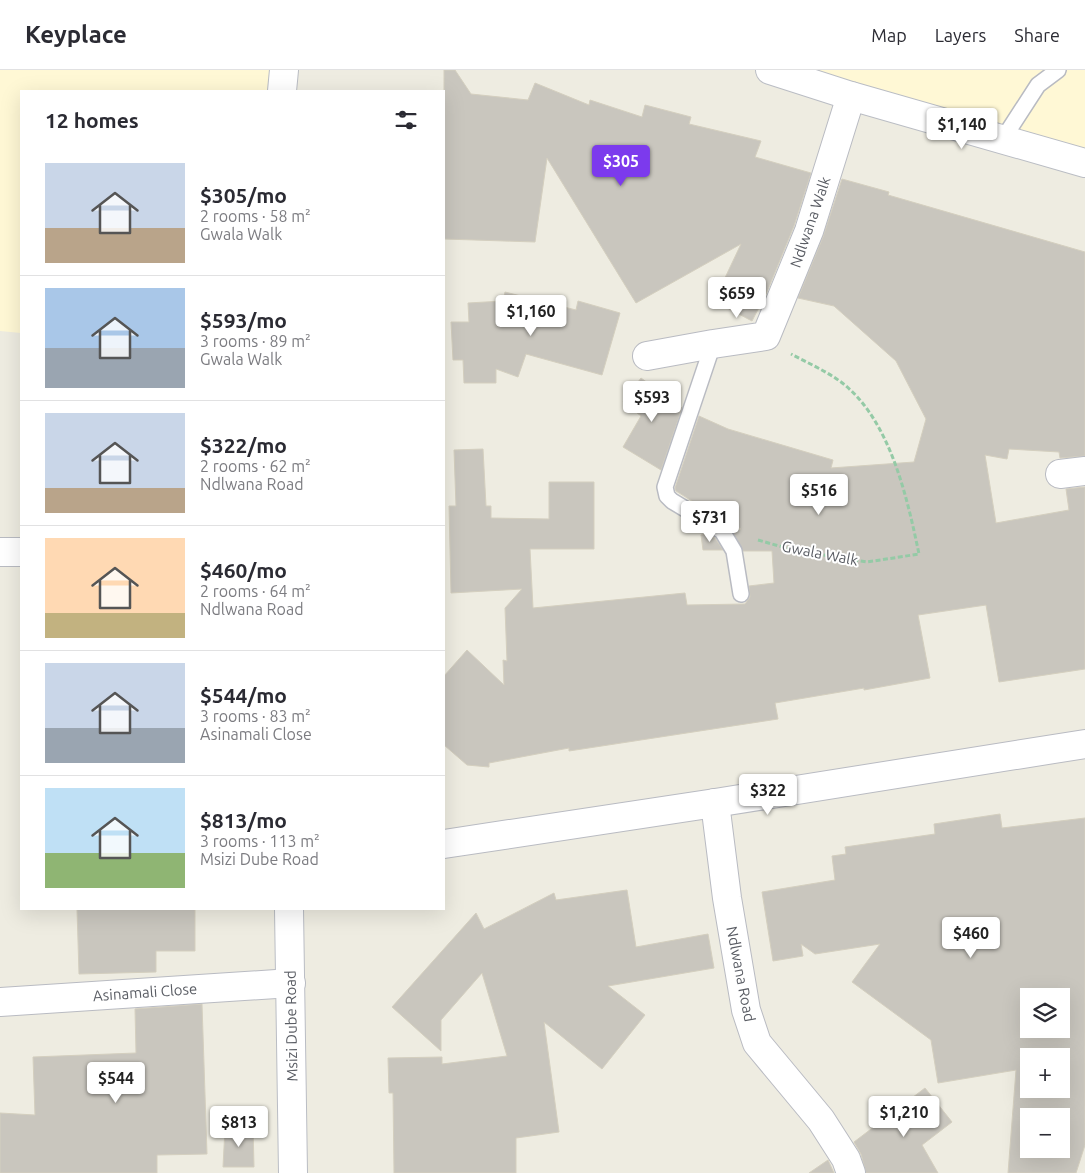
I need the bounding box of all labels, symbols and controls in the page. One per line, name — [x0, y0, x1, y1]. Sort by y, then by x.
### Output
text: Keyplace — [25, 21, 127, 48]
text: Map — [871, 25, 907, 45]
text: Layers — [935, 25, 986, 45]
text: Share — [1014, 25, 1060, 45]
icon: filters — [392, 106, 420, 134]
text: 12 homes — [45, 108, 139, 132]
pin: $1,140 — [921, 108, 1003, 150]
text: $1,140 — [937, 115, 987, 133]
pin: $305 — [591, 144, 651, 187]
text: $305 — [603, 152, 639, 170]
street label: Ndlwana Walk — [786, 174, 834, 270]
icon: home — [85, 183, 145, 243]
text: $305/mo — [200, 183, 287, 207]
text: 2 rooms · 58 m² — [200, 207, 311, 225]
text: Gwala Walk — [200, 225, 282, 243]
pin: $659 — [707, 276, 767, 319]
text: $659 — [719, 284, 755, 302]
pin: $1,160 — [490, 294, 572, 337]
text: $1,160 — [506, 302, 556, 320]
icon: home — [85, 308, 145, 368]
text: $593/mo — [200, 308, 287, 332]
text: 3 rooms · 89 m² — [200, 332, 311, 350]
text: Gwala Walk — [200, 350, 282, 368]
pin: $593 — [622, 380, 682, 423]
text: $593 — [634, 388, 670, 406]
icon: home — [85, 433, 145, 493]
text: $322/mo — [200, 433, 287, 457]
text: 2 rooms · 62 m² — [200, 457, 311, 475]
pin: $516 — [789, 474, 849, 516]
text: Ndlwana Road — [200, 475, 304, 493]
text: $516 — [801, 481, 837, 499]
pin: $731 — [680, 500, 740, 543]
text: $731 — [692, 508, 728, 526]
street label: Gwala Walk — [780, 537, 860, 569]
icon: home — [85, 558, 145, 618]
text: $460/mo — [200, 558, 287, 582]
text: 2 rooms · 64 m² — [200, 582, 311, 600]
text: Ndlwana Road — [200, 600, 304, 618]
icon: home — [85, 683, 145, 743]
text: $544/mo — [200, 683, 287, 707]
text: 3 rooms · 83 m² — [200, 707, 311, 725]
text: Asinamali Close — [200, 725, 312, 743]
pin: $322 — [738, 774, 798, 816]
text: $322 — [750, 781, 786, 799]
icon: home — [85, 808, 145, 868]
text: $813/mo — [200, 808, 287, 832]
text: 3 rooms · 113 m² — [200, 832, 320, 850]
text: Msizi Dube Road — [200, 850, 319, 868]
pin: $460 — [941, 916, 1001, 959]
text: $460 — [953, 924, 989, 942]
street label: Ndlwana Road — [723, 925, 759, 1023]
street label: Msizi Dube Road — [282, 970, 300, 1082]
street label: Asinamali Close — [92, 980, 198, 1004]
map controls — [1020, 988, 1070, 1158]
button: layers — [1020, 988, 1070, 1038]
button: + — [1020, 1048, 1070, 1098]
pin: $544 — [86, 1062, 146, 1104]
text: $544 — [98, 1069, 134, 1087]
pin: $1,210 — [863, 1096, 945, 1138]
text: $1,210 — [879, 1103, 929, 1121]
pin: $813 — [209, 1106, 269, 1148]
button: − — [1020, 1108, 1070, 1158]
text: $813 — [221, 1113, 257, 1131]

